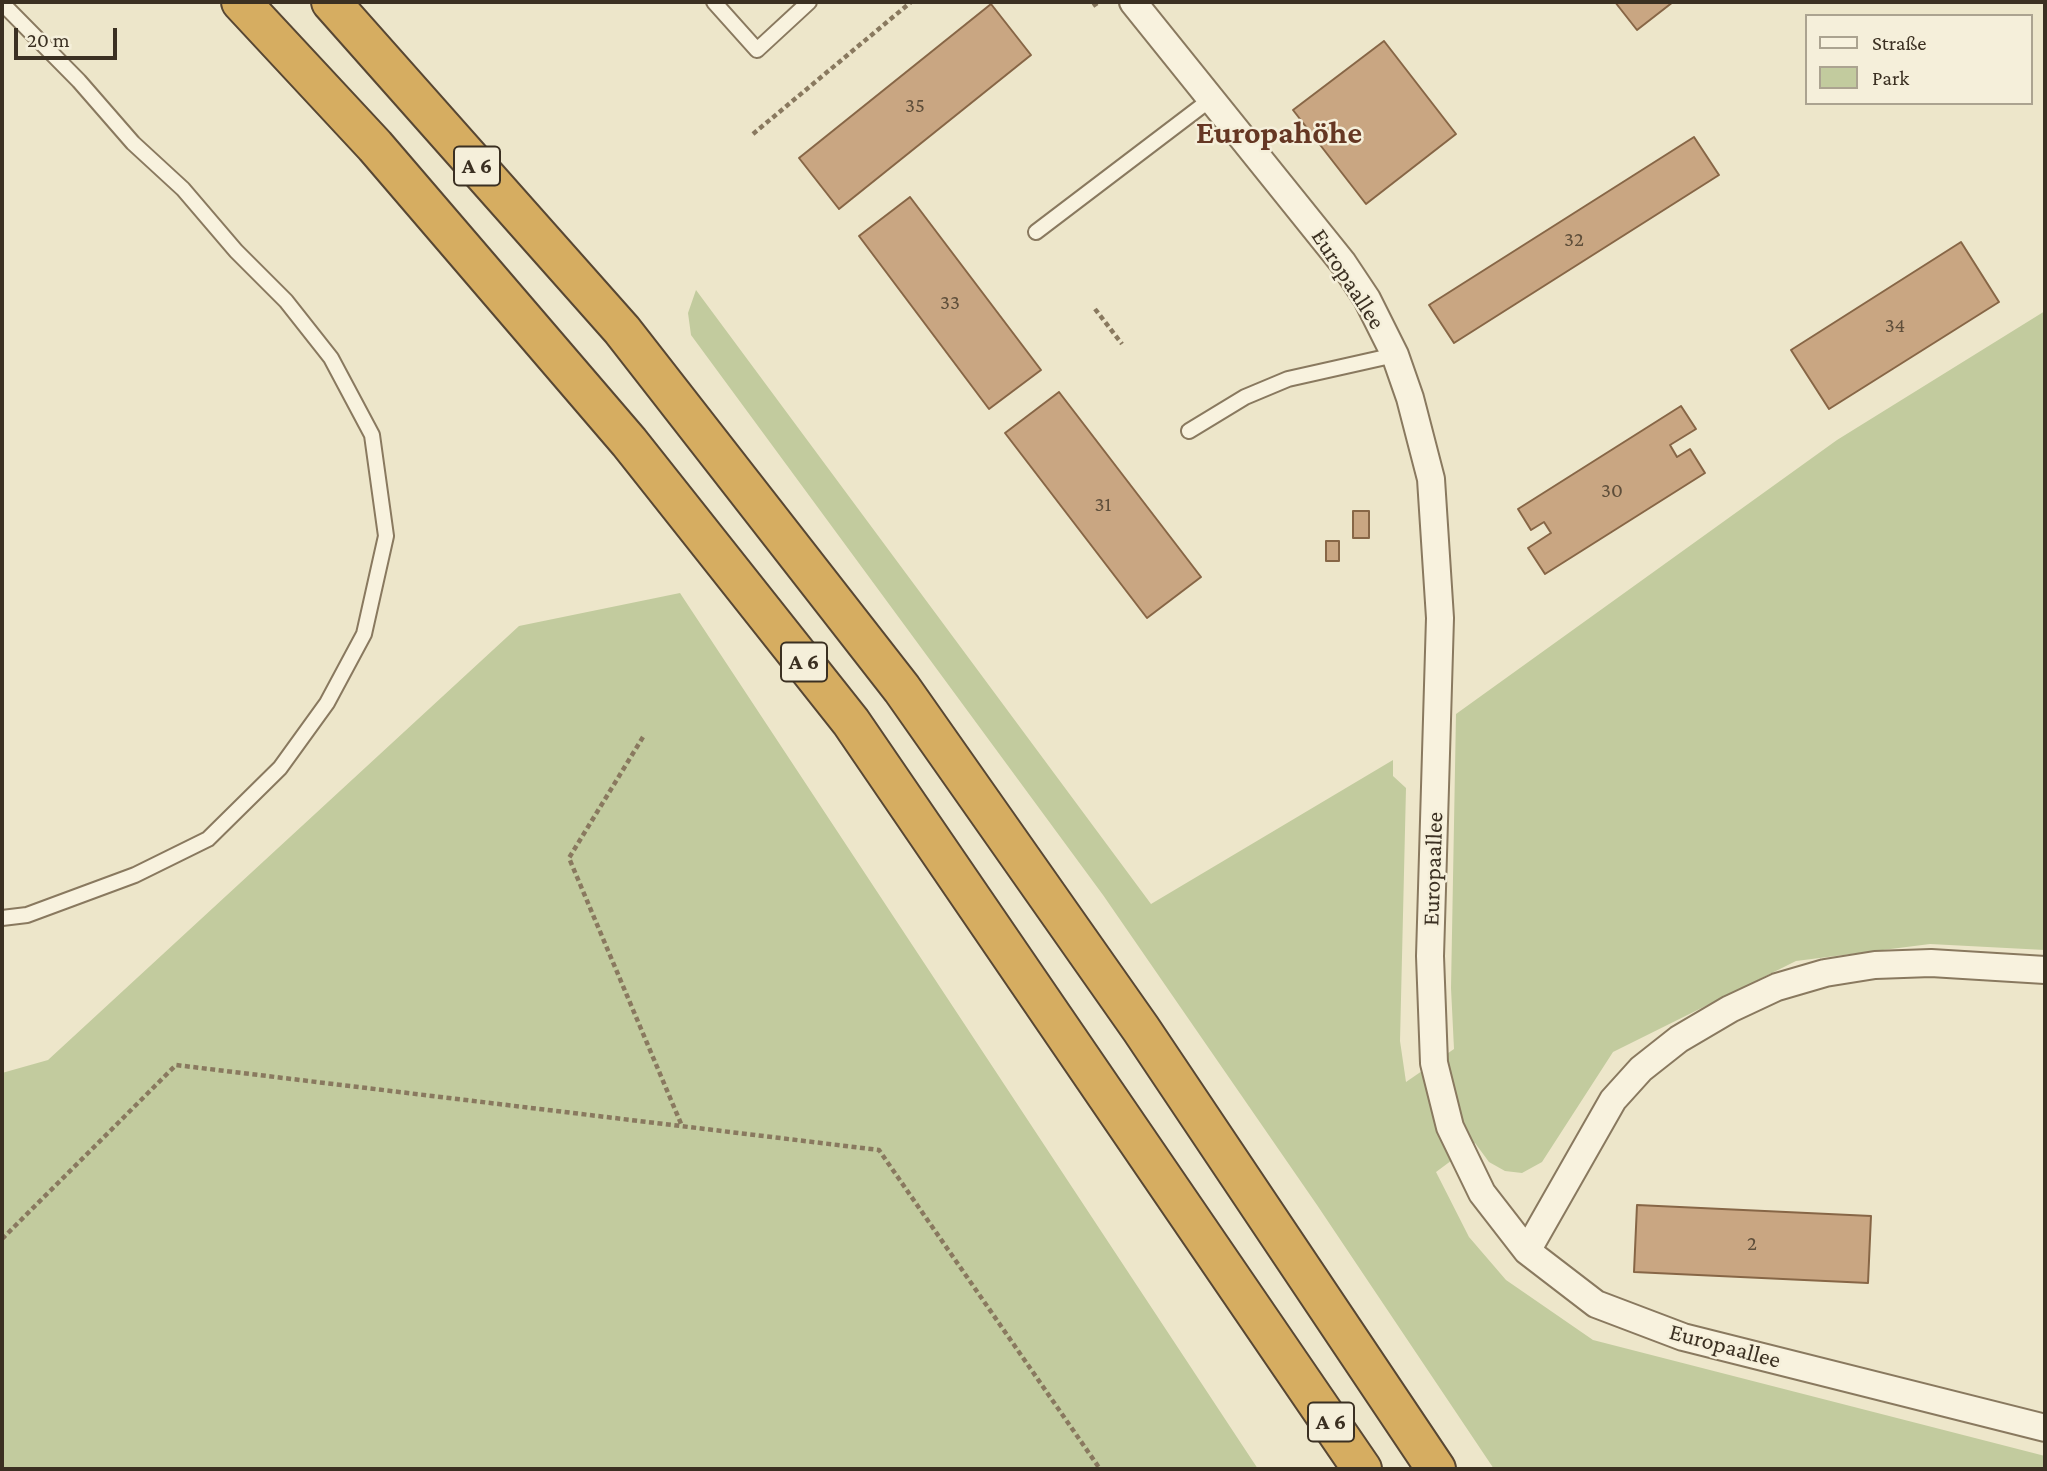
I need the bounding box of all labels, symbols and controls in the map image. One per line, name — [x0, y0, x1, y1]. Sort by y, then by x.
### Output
scale bar — [18, 14, 121, 58]
legend — [1806, 14, 2033, 105]
text: 20 m — [27, 28, 70, 52]
text: Straße — [1872, 31, 1926, 55]
text: Park — [1872, 66, 1909, 90]
house number: 35 — [905, 93, 925, 119]
district label: Europahöhe — [1196, 114, 1362, 152]
road number: A 6 — [454, 146, 500, 186]
street label: Europaallee — [1305, 223, 1391, 335]
house number: 32 — [1564, 227, 1584, 253]
house number: 33 — [940, 290, 960, 316]
house number: 34 — [1885, 313, 1905, 339]
house number: 30 — [1601, 478, 1623, 504]
house number: 31 — [1095, 492, 1111, 518]
road number: A 6 — [781, 642, 827, 682]
street label: Europaallee — [1417, 812, 1449, 926]
house number: 2 — [1747, 1231, 1757, 1257]
street label: Europaallee — [1666, 1317, 1784, 1375]
road number: A 6 — [1308, 1402, 1354, 1442]

